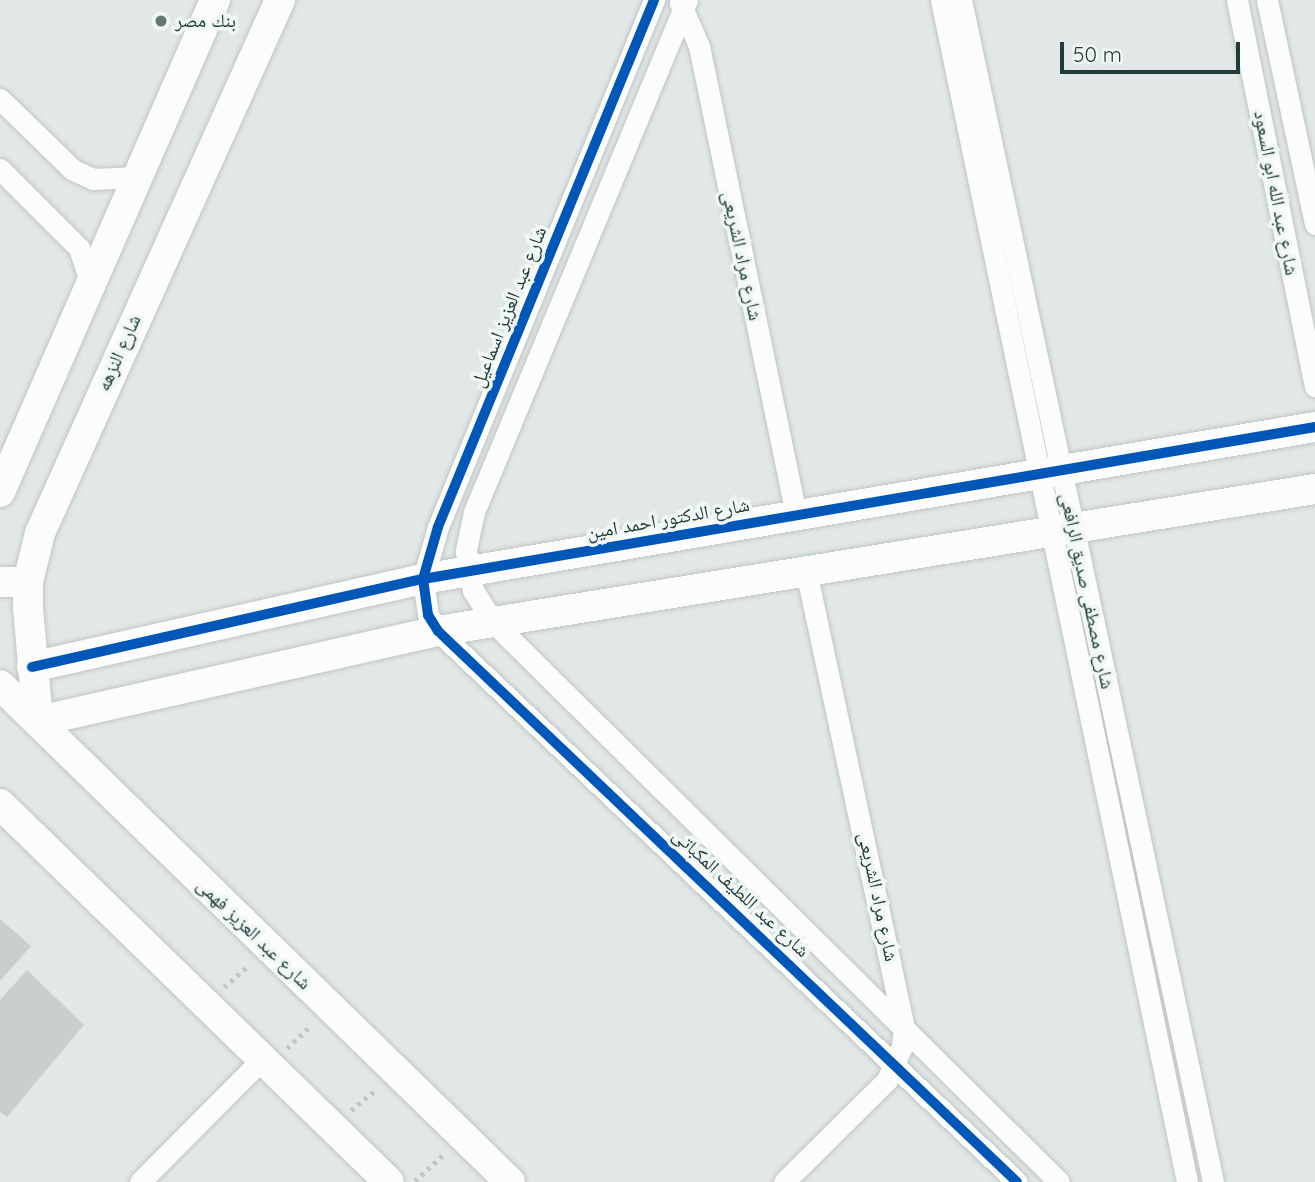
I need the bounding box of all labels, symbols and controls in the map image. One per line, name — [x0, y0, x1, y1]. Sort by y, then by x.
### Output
place label: بنك مصر — [175, 10, 236, 32]
marker: بنك مصر — [153, 13, 169, 29]
scale bar — [1063, 28, 1243, 72]
text: 50 m — [1073, 41, 1122, 67]
street label: شارع عبد الله ابو السعود — [1249, 109, 1303, 277]
street label: شارع مراد الشريعى — [717, 189, 767, 323]
street label: شارع عبد العزيز اسماعيل — [466, 223, 552, 391]
street label: شارع النزهه — [92, 311, 146, 395]
street label: شارع مصطفى صديق الرافعى — [1055, 491, 1119, 691]
street label: شارع الدكتور احمد امين — [585, 493, 751, 545]
street label: شارع عبد اللطيف المكباتى — [668, 824, 814, 962]
street label: شارع مراد الشريعى — [853, 830, 903, 964]
street label: شارع عبد العزيز فهمى — [192, 874, 316, 994]

